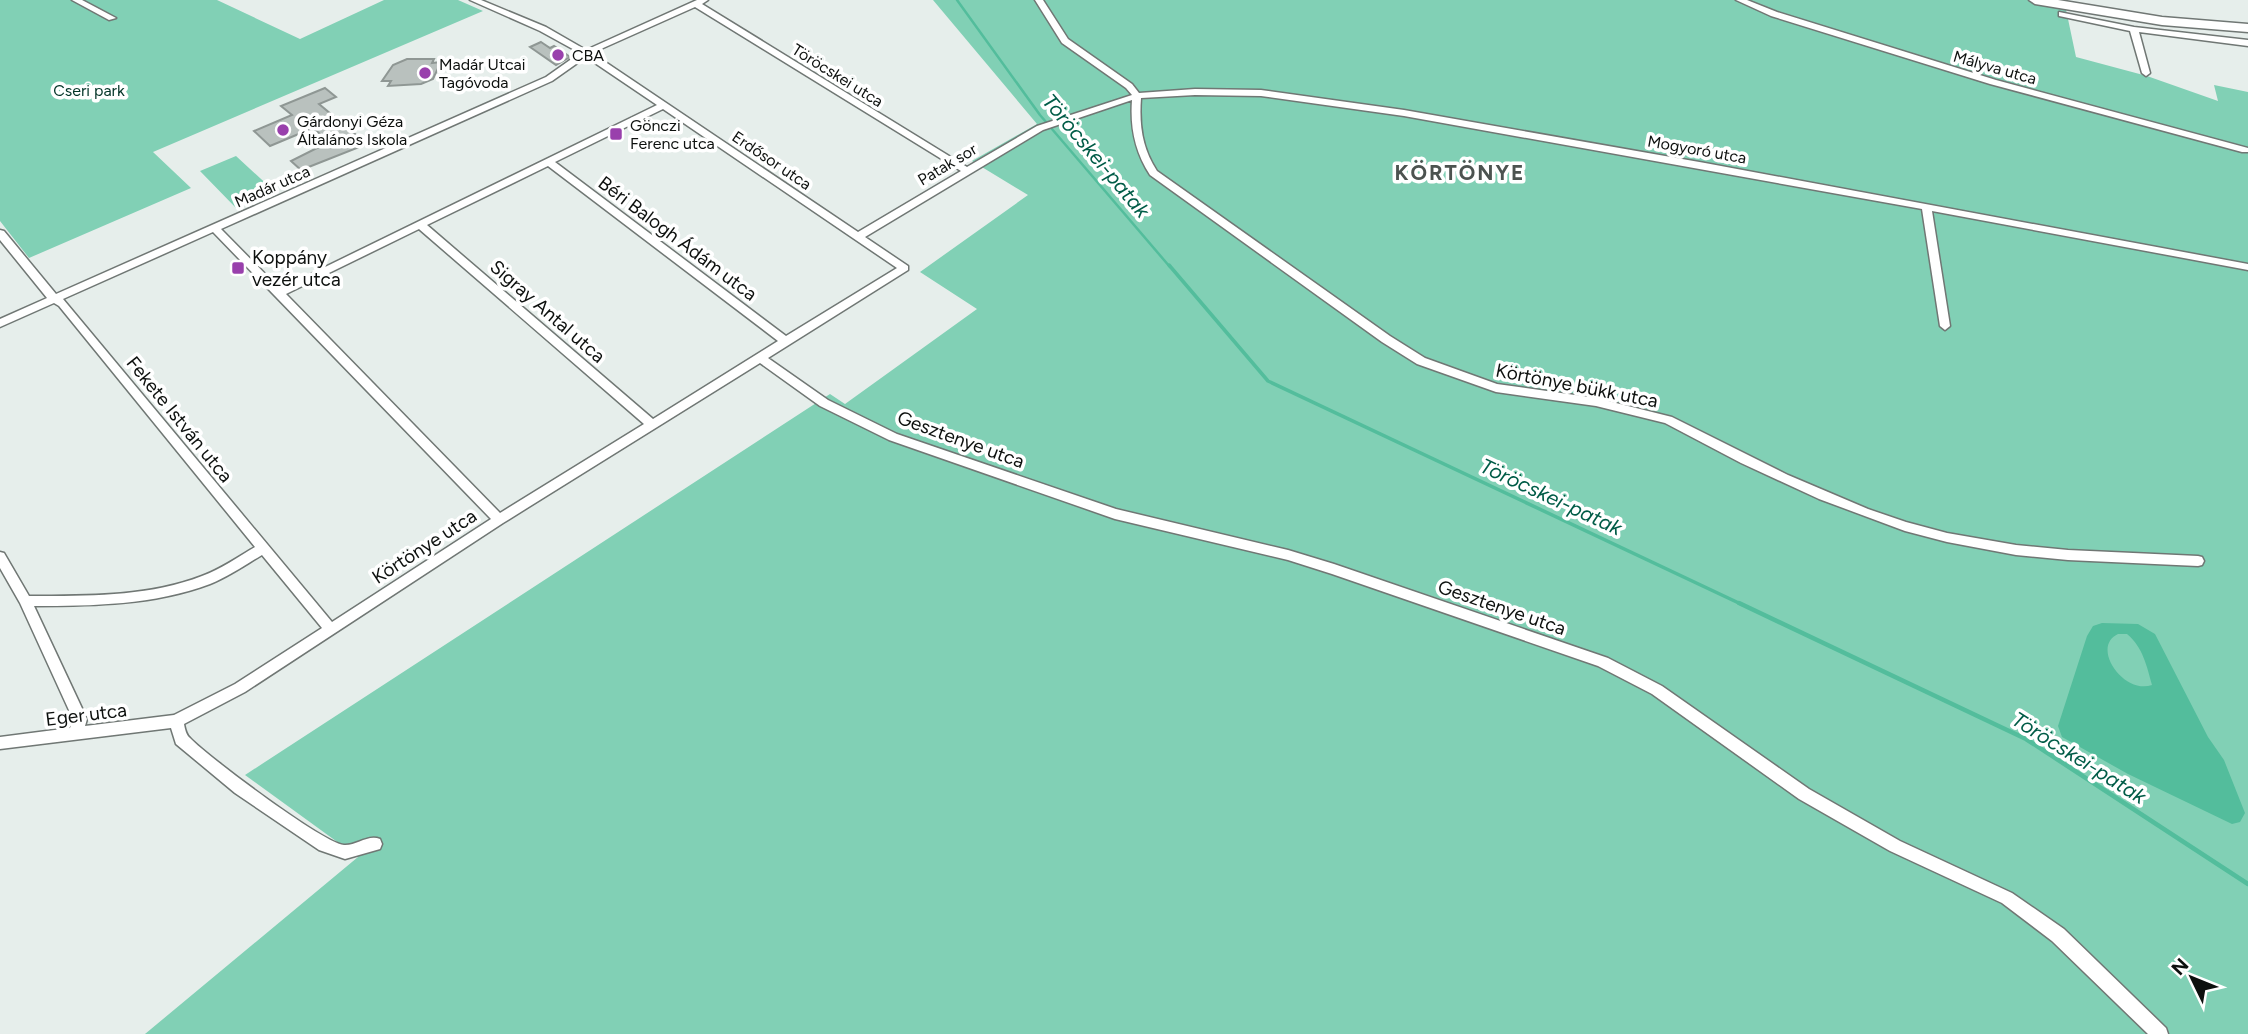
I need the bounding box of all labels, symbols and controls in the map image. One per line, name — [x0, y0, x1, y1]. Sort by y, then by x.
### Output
street label: Töröcskei utca — [789, 40, 887, 111]
place label: CBA — [572, 46, 604, 65]
marker: CBA — [550, 47, 566, 63]
street label: Mályva utca — [1951, 47, 2039, 88]
place label: Madár Utcai Tagóvoda — [439, 55, 525, 92]
marker: Madár Utcai Tagóvoda — [417, 65, 433, 81]
park label: Cseri park — [53, 81, 125, 100]
water label: Töröcskei-patak — [1037, 89, 1156, 223]
place label: Gárdonyi Géza Általános Iskola — [297, 112, 407, 149]
place label: Gönczi Ferenc utca — [630, 116, 715, 153]
marker: Gárdonyi Géza Általános Iskola — [275, 122, 291, 138]
marker: Gönczi Ferenc utca — [608, 126, 624, 142]
street label: Erdősor utca — [729, 127, 815, 194]
street label: Mogyoró utca — [1646, 131, 1748, 168]
street label: Patak sor — [914, 139, 981, 189]
district label: KÖRTÖNYE — [1395, 160, 1525, 185]
street label: Madár utca — [232, 161, 313, 211]
street label: Béri Balogh Ádám utca — [594, 171, 762, 306]
place label: Koppány vezér utca — [252, 246, 341, 291]
street label: Sigray Antal utca — [485, 255, 610, 368]
marker: Koppány vezér utca — [230, 260, 246, 276]
street label: Fekete István utca — [122, 352, 238, 487]
street label: Körtönye bükk utca — [1494, 358, 1660, 413]
street label: Gesztenye utca — [894, 406, 1027, 473]
water label: Töröcskei-patak — [1476, 453, 1627, 541]
street label: Körtönye utca — [368, 504, 481, 589]
street label: Gesztenye utca — [1435, 575, 1569, 640]
street label: Eger utca — [44, 698, 128, 731]
water label: Töröcskei-patak — [2008, 706, 2152, 809]
north arrow — [2157, 943, 2227, 1013]
text: N — [2167, 954, 2193, 980]

